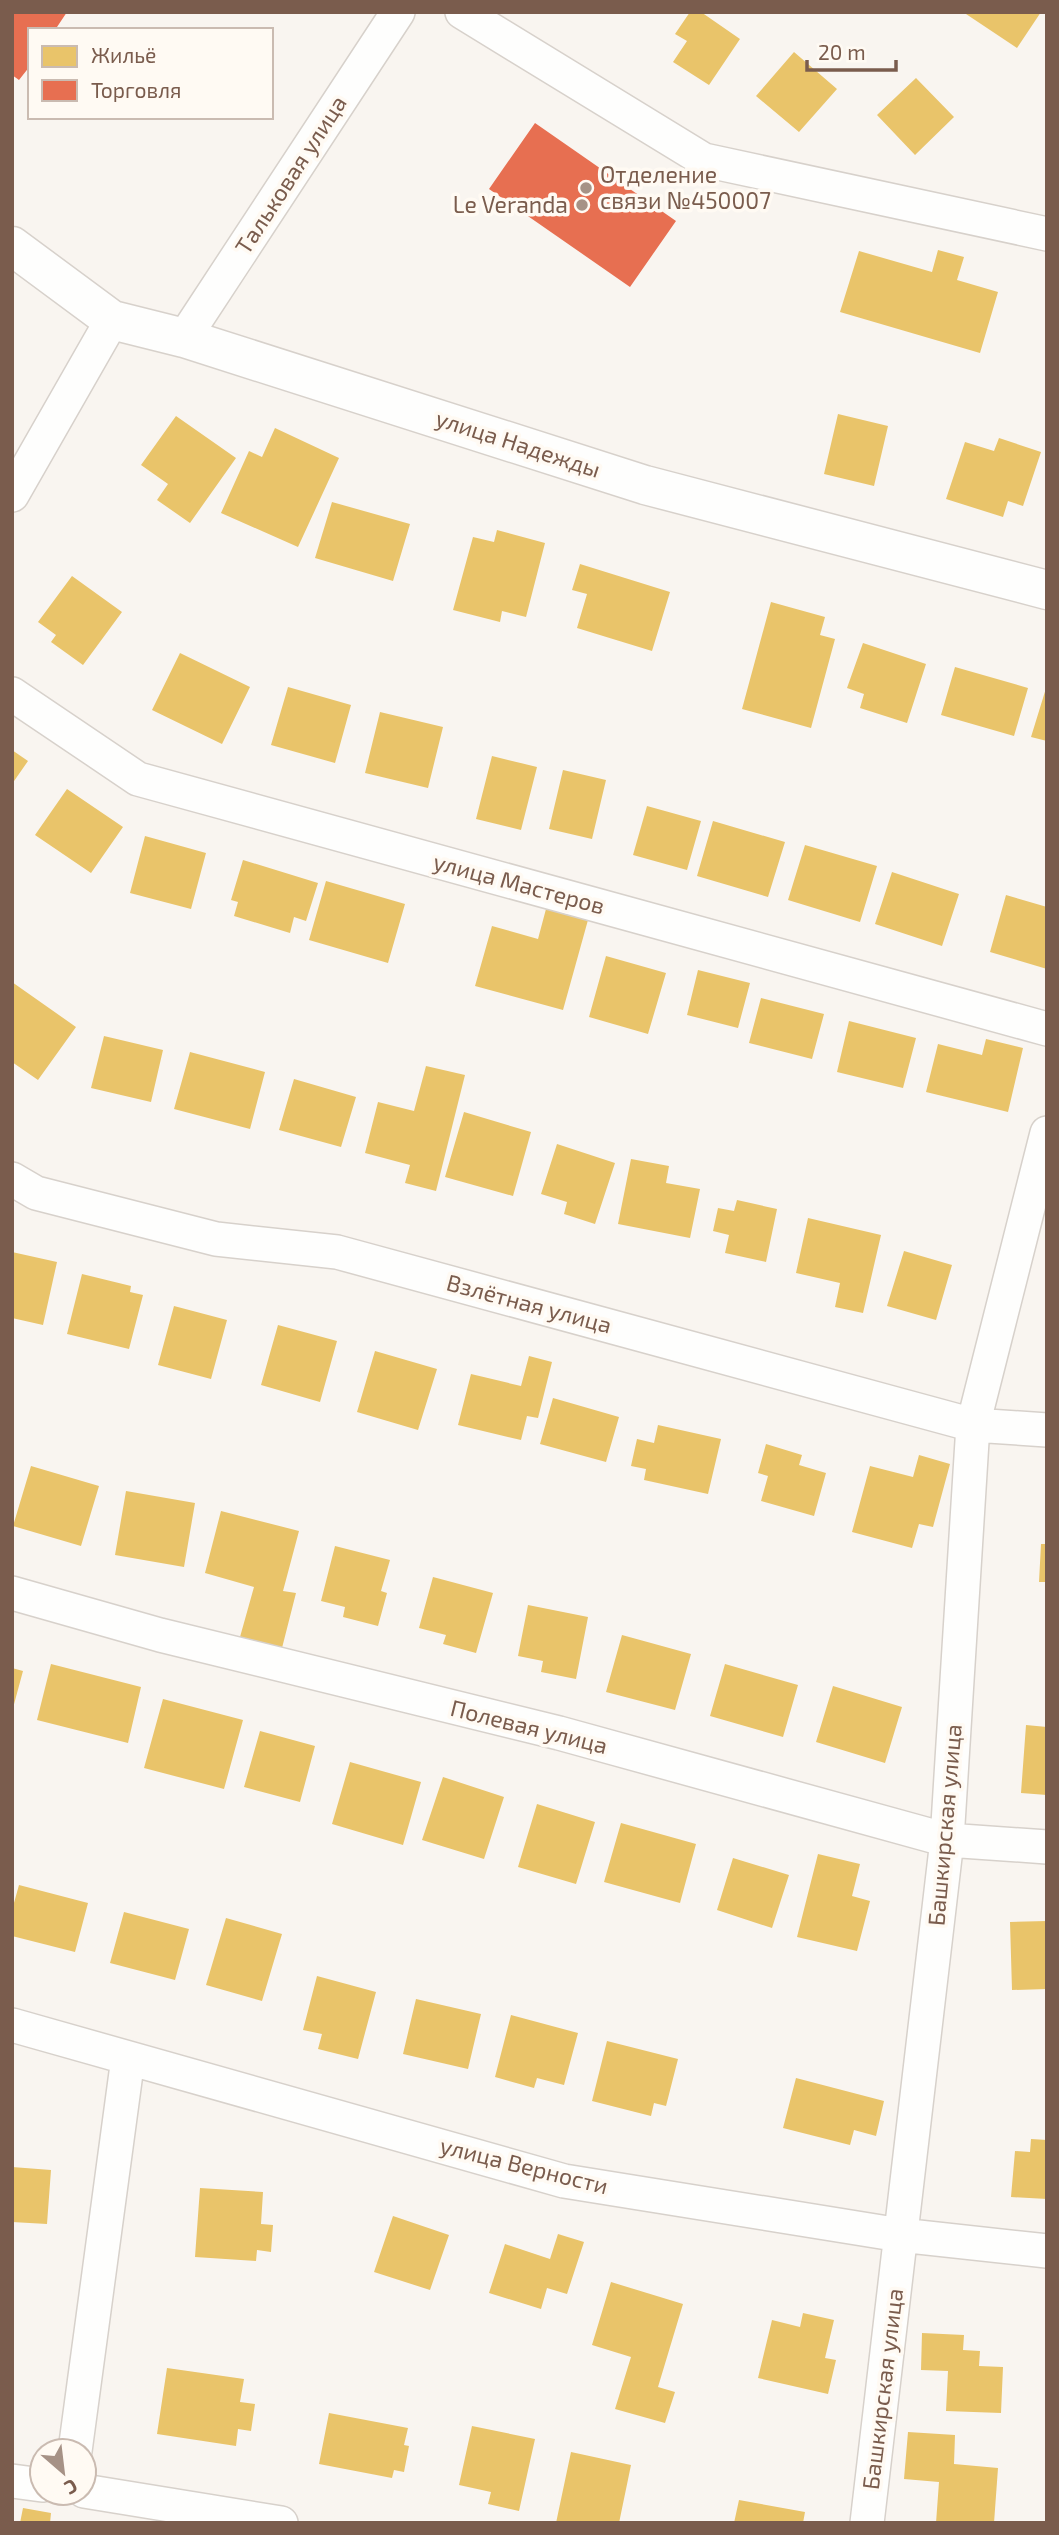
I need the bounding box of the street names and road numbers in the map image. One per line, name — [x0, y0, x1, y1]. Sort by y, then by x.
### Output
street label: Тальковая улица — [228, 90, 353, 260]
street label: улица Надежды — [432, 403, 604, 484]
street label: улица Мастеров — [430, 847, 608, 920]
street label: Взлётная улица — [443, 1268, 615, 1339]
street label: Полевая улица — [448, 1693, 611, 1760]
street label: Башкирская улица — [921, 1723, 968, 1927]
street label: улица Верности — [437, 2131, 611, 2200]
street label: Башкирская улица — [856, 2287, 909, 2491]

